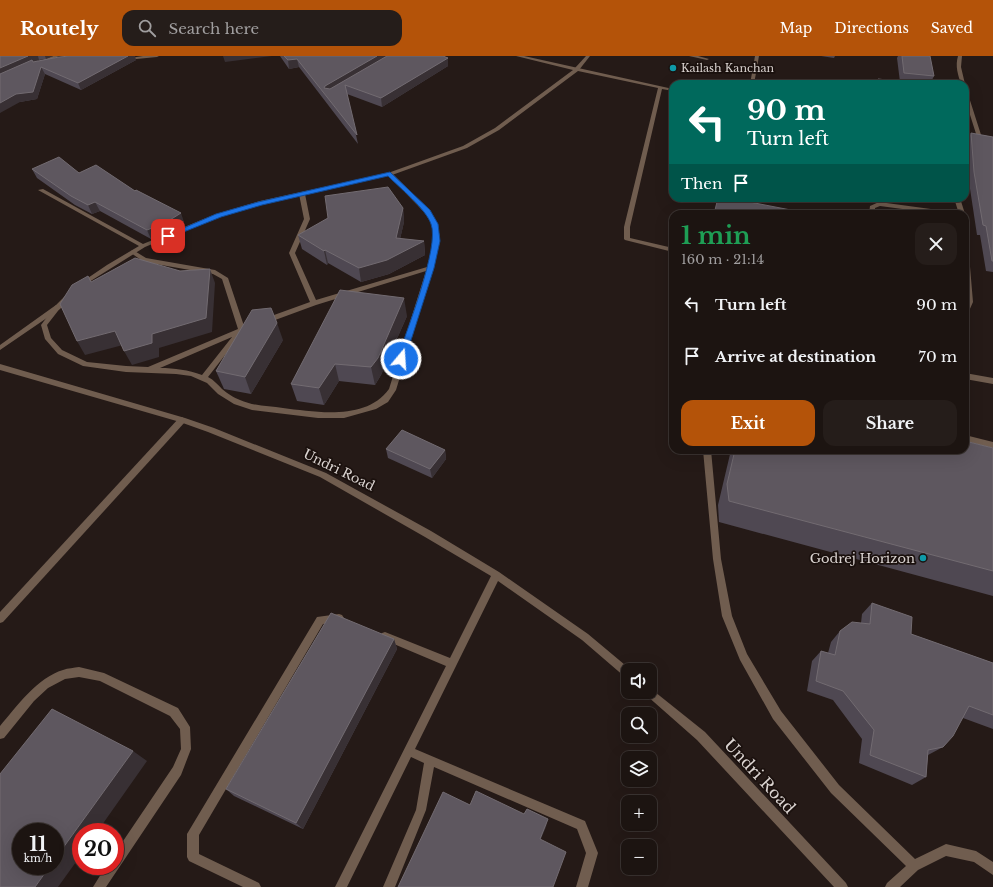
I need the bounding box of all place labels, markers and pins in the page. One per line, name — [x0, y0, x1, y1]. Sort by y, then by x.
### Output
place label: Kailash Kanchan — [681, 61, 775, 75]
marker: Kailash Kanchan — [668, 63, 678, 73]
pin — [151, 219, 185, 253]
place label: Godrej Horizon — [810, 550, 915, 567]
marker: Godrej Horizon — [918, 553, 928, 563]

